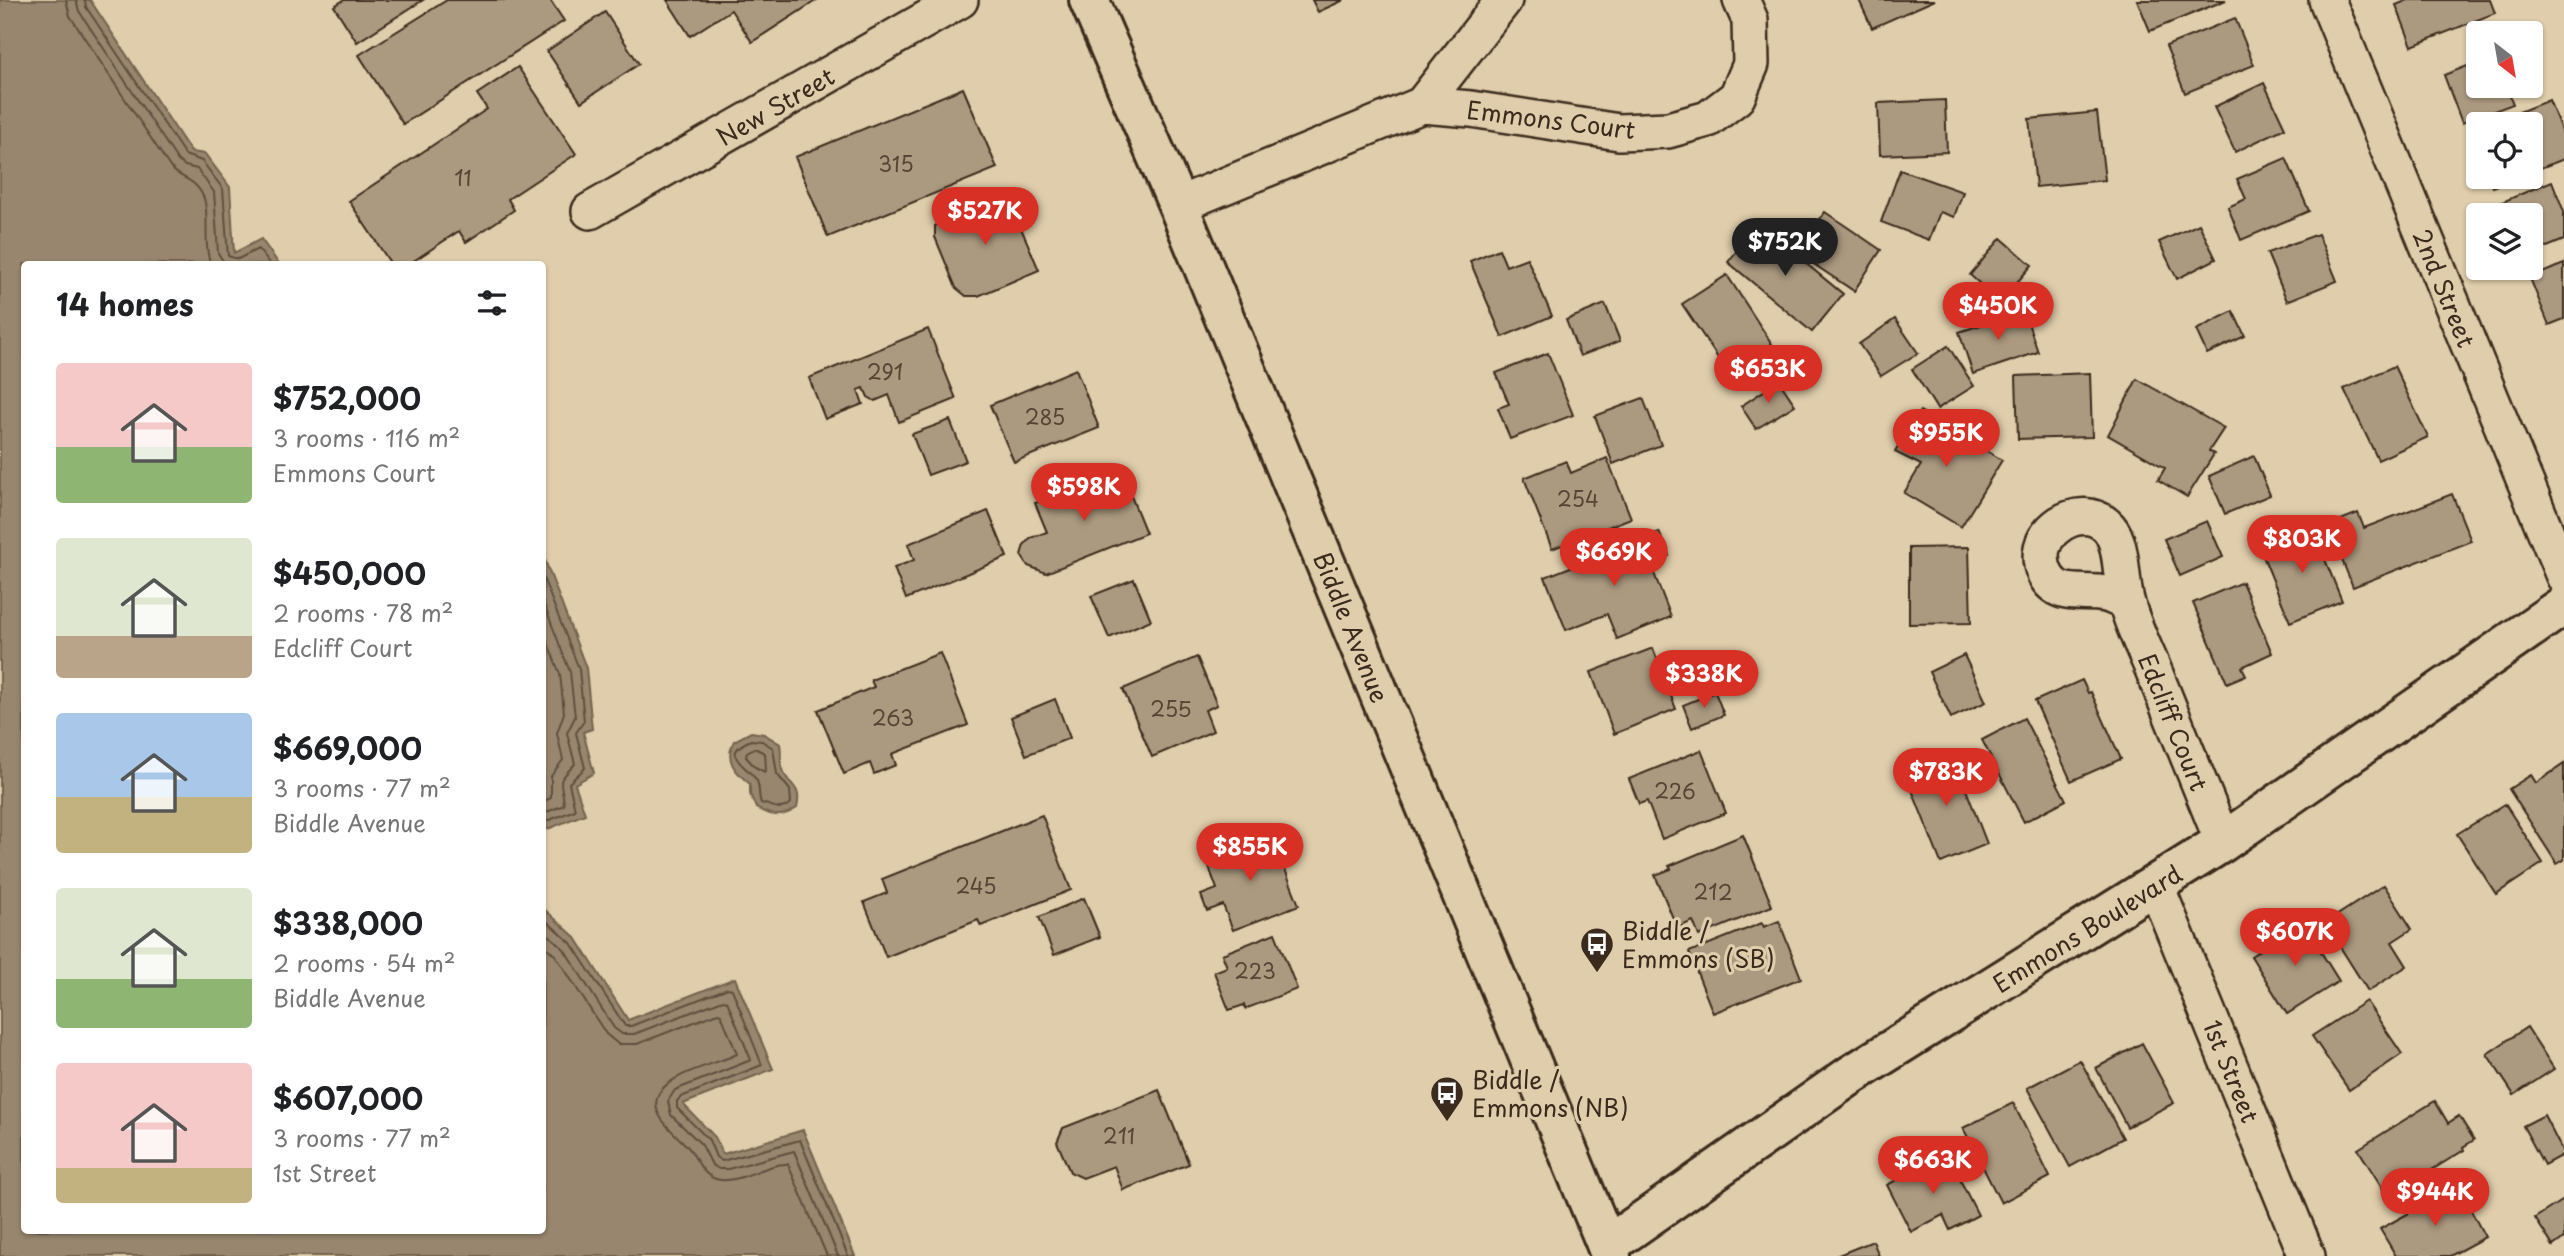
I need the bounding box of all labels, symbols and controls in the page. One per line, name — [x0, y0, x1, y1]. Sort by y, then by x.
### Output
north arrow — [2466, 21, 2543, 98]
map controls — [2466, 21, 2543, 280]
street label: New Street — [709, 58, 841, 154]
street label: Emmons Court — [1465, 91, 1638, 147]
button: locate — [2466, 112, 2543, 189]
house number: 315 — [878, 147, 914, 179]
house number: 11 — [454, 161, 472, 193]
pin: $527K — [936, 188, 1034, 247]
text: $527K — [948, 192, 1022, 227]
button: layers — [2466, 203, 2543, 280]
pin: $752K — [1736, 218, 1834, 278]
text: $752K — [1748, 223, 1822, 258]
street label: 2nd Street — [2405, 223, 2485, 353]
text: 14 homes — [56, 281, 194, 326]
pin: $450K — [1949, 282, 2047, 342]
icon: filters — [473, 284, 511, 322]
text: $450K — [1959, 287, 2037, 322]
pin: $653K — [1719, 346, 1817, 405]
text: $653K — [1730, 350, 1806, 385]
house number: 291 — [867, 355, 903, 387]
text: $752,000 — [273, 375, 421, 420]
icon: home — [112, 391, 196, 475]
house number: 285 — [1025, 400, 1065, 432]
pin: $955K — [1897, 410, 1995, 469]
text: $955K — [1909, 414, 1983, 449]
text: 3 rooms · 116 m² — [273, 420, 460, 455]
text: Emmons Court — [273, 455, 435, 490]
pin: $598K — [1035, 463, 1133, 523]
text: $598K — [1047, 468, 1121, 503]
house number: 254 — [1557, 482, 1599, 514]
pin: $803K — [2253, 516, 2351, 575]
text: $803K — [2263, 520, 2341, 555]
pin: $669K — [1565, 528, 1663, 588]
text: $669K — [1576, 533, 1652, 568]
street label: Biddle Avenue — [1305, 546, 1399, 708]
text: $450,000 — [273, 550, 426, 595]
icon: home — [112, 566, 196, 650]
text: 2 rooms · 78 m² — [273, 595, 453, 630]
text: Edcliff Court — [273, 630, 412, 665]
street label: Edcliff Court — [2130, 648, 2218, 796]
pin: $338K — [1655, 650, 1753, 710]
text: $338K — [1665, 655, 1743, 690]
house number: 255 — [1150, 692, 1192, 724]
house number: 263 — [872, 701, 914, 733]
text: $669,000 — [273, 725, 422, 770]
icon: home — [112, 741, 196, 825]
pin: $783K — [1897, 748, 1995, 808]
text: $783K — [1909, 753, 1983, 788]
text: 3 rooms · 77 m² — [273, 770, 451, 805]
house number: 226 — [1654, 774, 1696, 806]
text: Biddle Avenue — [273, 805, 426, 840]
pin: $855K — [1201, 824, 1299, 883]
text: $855K — [1212, 828, 1288, 863]
street label: Emmons Boulevard — [1985, 855, 2189, 1001]
house number: 245 — [955, 869, 997, 901]
house number: 212 — [1693, 875, 1733, 907]
text: $338,000 — [273, 900, 423, 945]
pin: $607K — [2246, 908, 2344, 968]
place label: Biddle / Emmons (SB) — [1622, 912, 1775, 976]
text: $607K — [2256, 913, 2334, 948]
icon: home — [112, 916, 196, 1000]
bus stop icon: Biddle / Emmons (SB) — [1578, 925, 1616, 974]
text: 2 rooms · 54 m² — [273, 945, 456, 980]
house number: 223 — [1234, 954, 1276, 986]
text: Biddle Avenue — [273, 980, 426, 1015]
street label: 1st Street — [2195, 1014, 2269, 1128]
place label: Biddle / Emmons (NB) — [1472, 1061, 1629, 1125]
bus stop icon: Biddle / Emmons (NB) — [1428, 1074, 1466, 1123]
text: $607,000 — [273, 1075, 423, 1120]
icon: home — [112, 1091, 196, 1175]
house number: 211 — [1103, 1119, 1135, 1151]
text: 3 rooms · 77 m² — [273, 1120, 451, 1155]
pin: $663K — [1884, 1136, 1982, 1196]
text: $663K — [1894, 1141, 1972, 1176]
text: 1st Street — [273, 1155, 376, 1190]
pin: $944K — [2386, 1168, 2484, 1228]
text: $944K — [2396, 1173, 2474, 1208]

